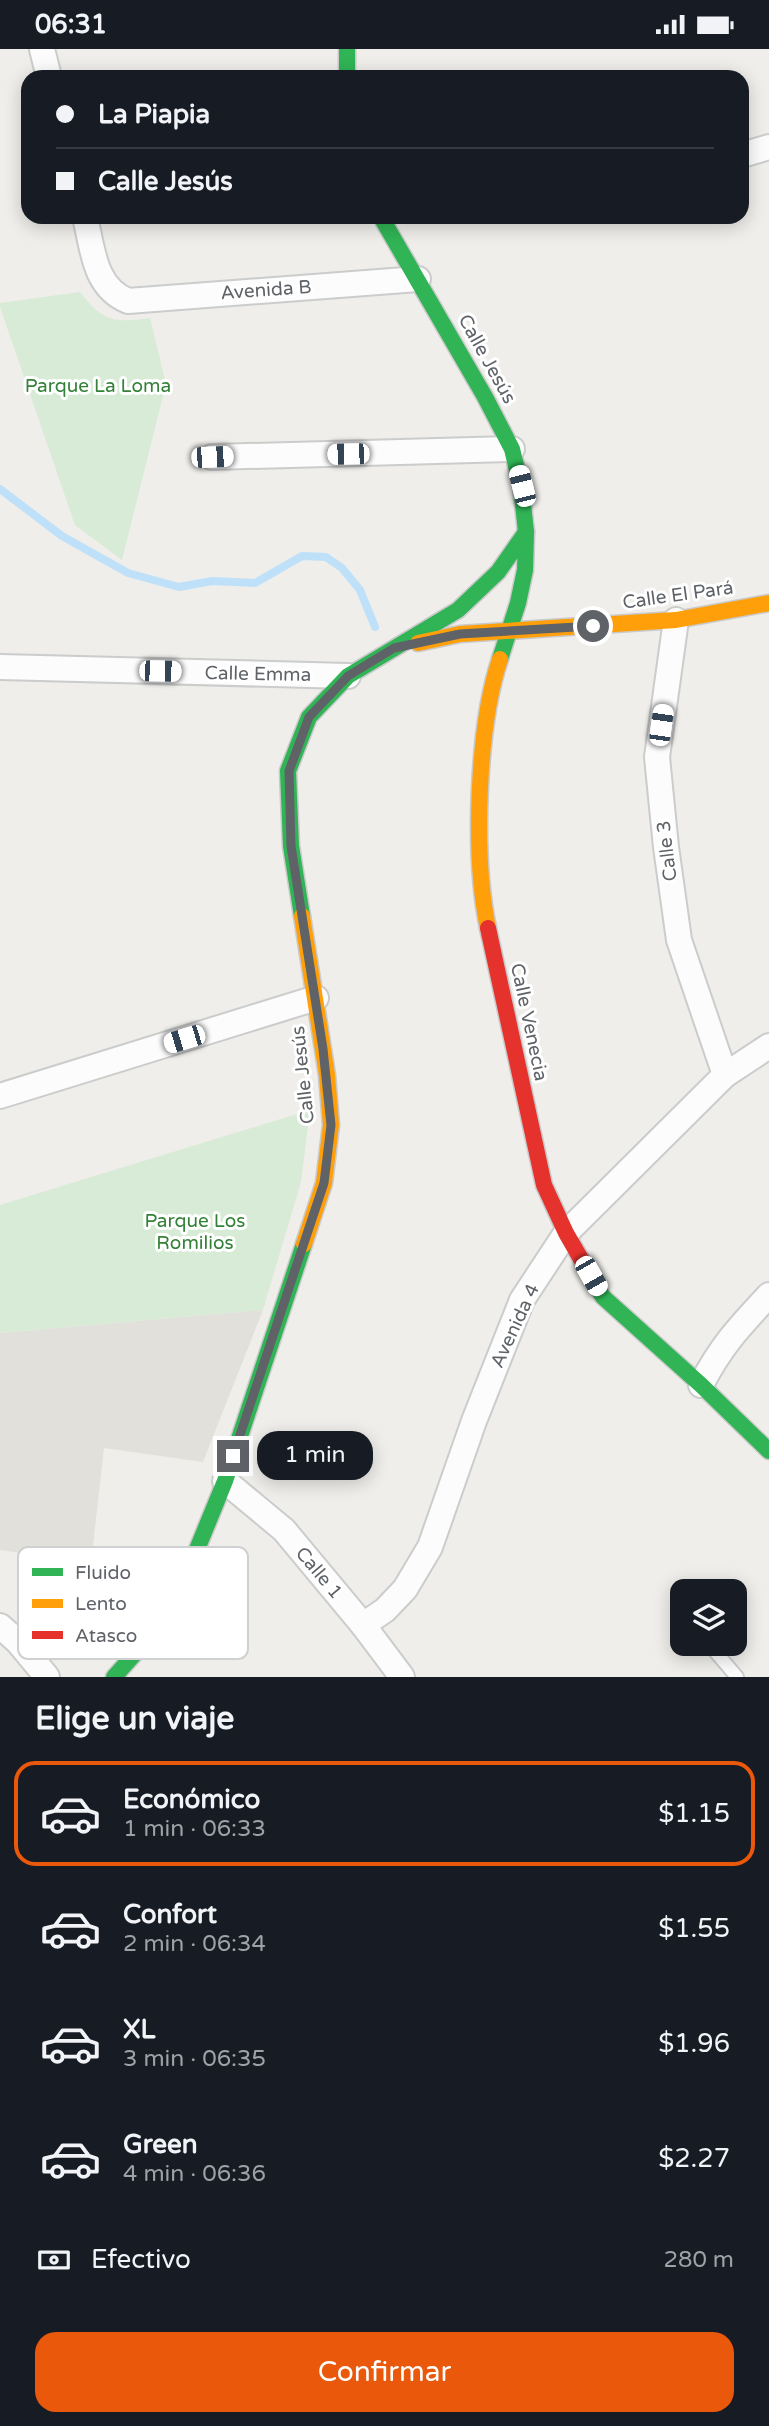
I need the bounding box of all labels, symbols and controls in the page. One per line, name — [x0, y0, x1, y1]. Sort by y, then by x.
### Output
text: 06:31 — [35, 9, 107, 40]
text: La Piapia — [98, 99, 210, 130]
text: Calle Jesús — [98, 166, 233, 197]
street label: Avenida B — [220, 276, 312, 304]
street label: Calle Jesús — [454, 311, 520, 407]
park label: Parque La Loma — [25, 375, 171, 397]
car — [327, 443, 370, 465]
car — [191, 446, 234, 468]
car — [507, 463, 538, 509]
street label: Calle El Pará — [621, 576, 735, 614]
route start — [577, 610, 609, 642]
car — [139, 660, 182, 682]
street label: Calle Emma — [205, 662, 311, 686]
car — [648, 703, 675, 747]
street label: Calle 3 — [652, 819, 682, 883]
street label: Calle Venecia — [506, 961, 552, 1083]
car — [161, 1023, 208, 1055]
street label: Calle Jesús — [287, 1025, 319, 1125]
park label: Parque Los Romilios — [145, 1210, 245, 1254]
car — [572, 1253, 611, 1299]
street label: Avenida 4 — [486, 1280, 544, 1371]
callout: 1 min — [258, 1431, 373, 1481]
route end — [217, 1440, 249, 1472]
text: 1 min — [284, 1441, 346, 1469]
street label: Calle 1 — [291, 1543, 347, 1603]
legend — [18, 1547, 248, 1659]
text: Fluido — [75, 1562, 131, 1584]
map controls — [670, 1579, 747, 1656]
button: layers — [670, 1579, 747, 1656]
text: Lento — [75, 1593, 127, 1615]
text: Atasco — [75, 1625, 137, 1647]
text: Elige un viaje — [35, 1700, 234, 1738]
icon: car — [39, 1782, 102, 1845]
text: Económico — [123, 1784, 260, 1815]
text: $1.15 — [658, 1798, 730, 1829]
text: 1 min · 06:33 — [123, 1815, 266, 1843]
icon: car — [39, 1897, 102, 1960]
text: Confort — [123, 1899, 217, 1930]
text: $1.55 — [658, 1913, 730, 1944]
text: 2 min · 06:34 — [123, 1930, 266, 1958]
icon: car — [39, 2012, 102, 2075]
text: XL — [123, 2014, 155, 2045]
text: $1.96 — [658, 2028, 730, 2059]
text: 3 min · 06:35 — [123, 2045, 266, 2073]
icon: car — [39, 2127, 102, 2190]
text: Green — [123, 2129, 198, 2160]
text: $2.27 — [658, 2143, 730, 2174]
text: 4 min · 06:36 — [123, 2160, 266, 2188]
icon: cash — [35, 2241, 73, 2279]
text: Efectivo — [91, 2244, 191, 2275]
text: 280 m — [664, 2246, 734, 2274]
button: Confirmar — [35, 2332, 734, 2412]

